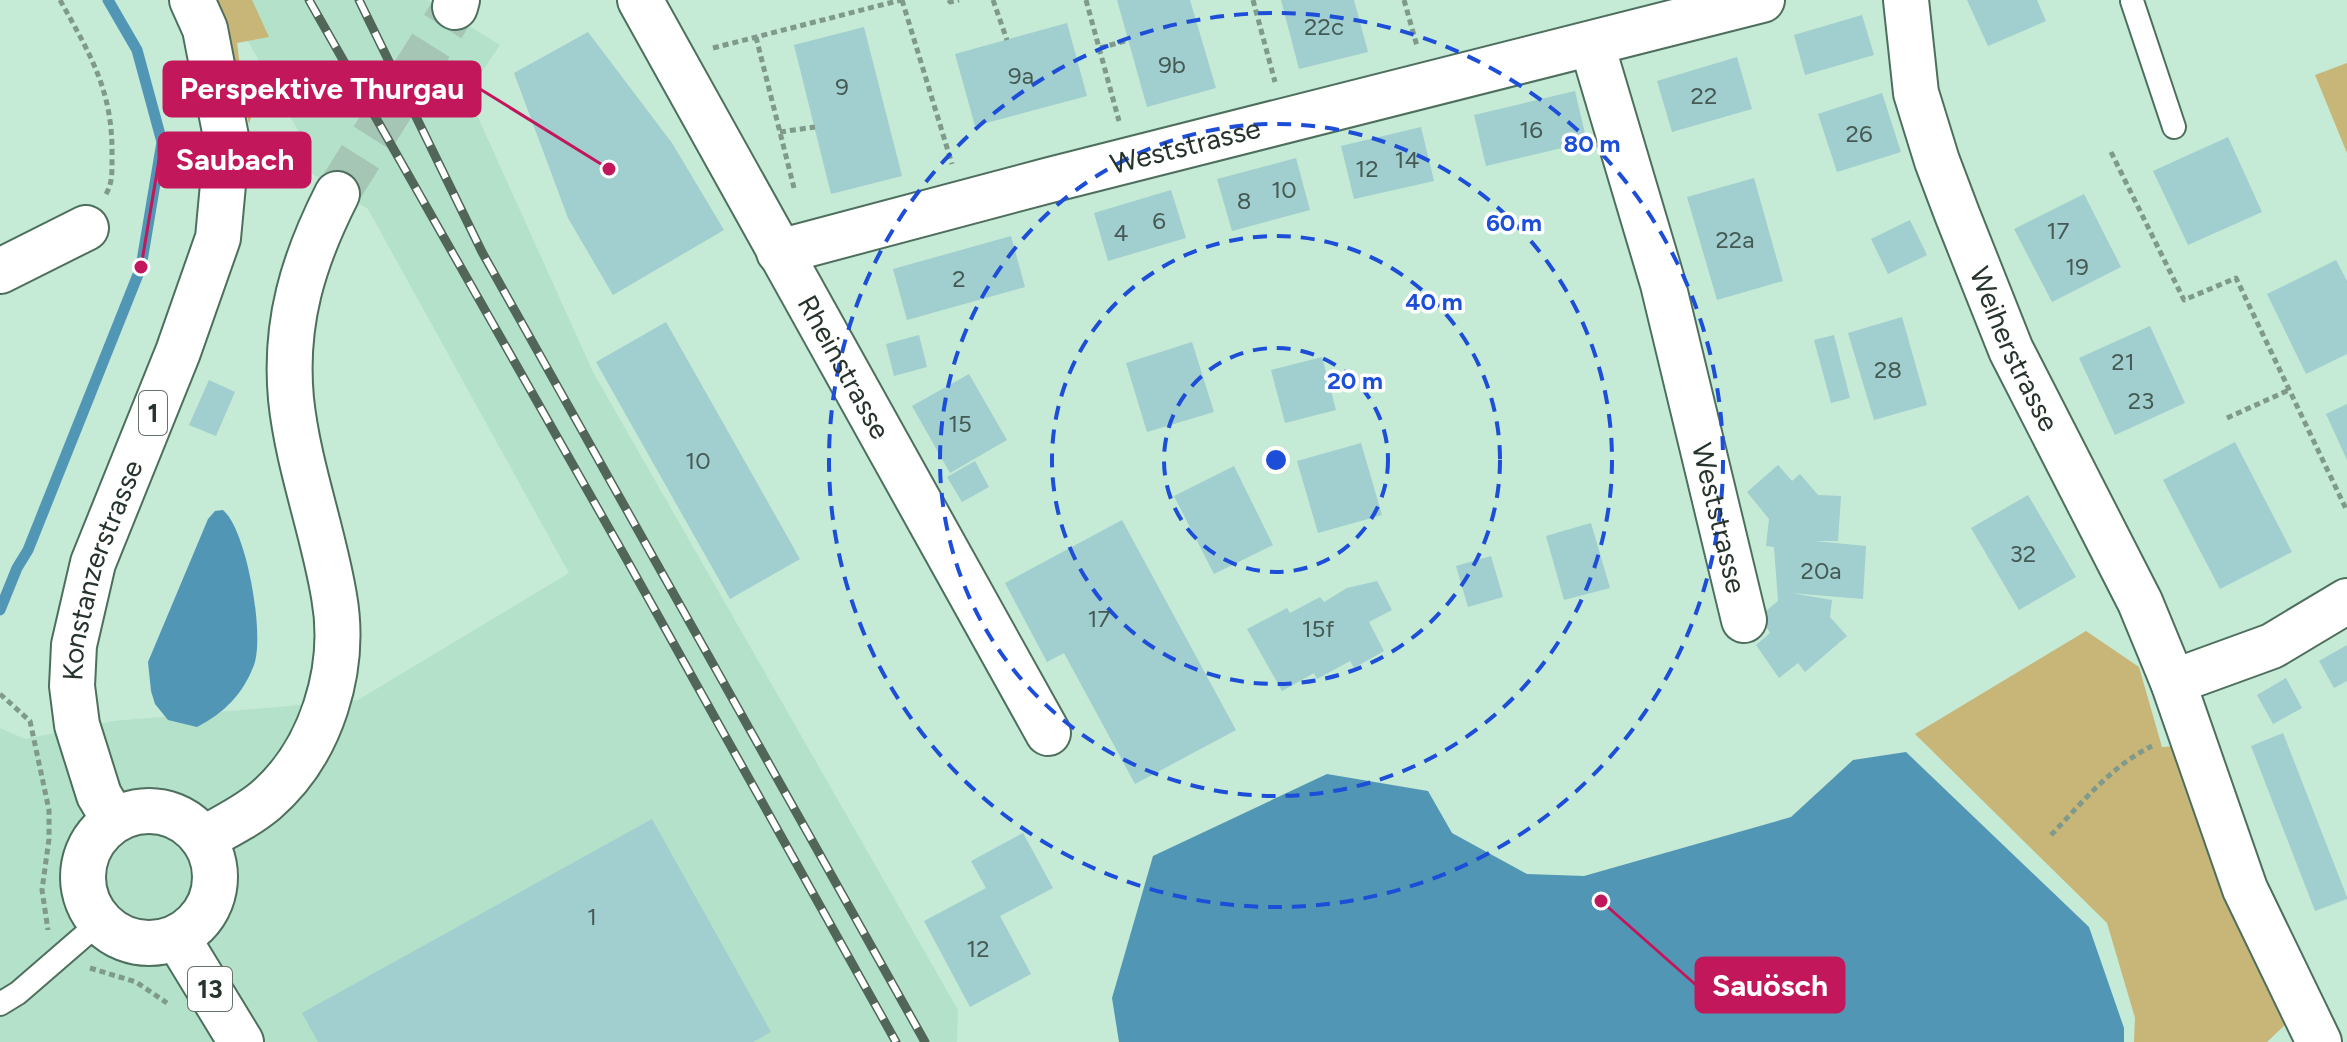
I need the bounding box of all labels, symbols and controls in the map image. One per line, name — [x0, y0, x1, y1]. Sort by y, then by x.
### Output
house number: 22c — [1304, 12, 1344, 41]
house number: 9b — [1158, 50, 1186, 79]
house number: 9a — [1008, 61, 1034, 90]
callout: Perspektive Thurgau — [164, 62, 480, 116]
text: Perspektive Thurgau — [180, 70, 464, 107]
house number: 9 — [835, 72, 849, 101]
house number: 22 — [1691, 81, 1717, 110]
street label: Weststrasse — [1107, 110, 1264, 181]
house number: 16 — [1519, 115, 1543, 144]
house number: 26 — [1846, 119, 1873, 148]
text: 80 m — [1564, 129, 1620, 158]
callout: Saubach — [159, 133, 310, 187]
text: Saubach — [176, 141, 294, 178]
house number: 14 — [1395, 145, 1419, 174]
house number: 12 — [1355, 154, 1379, 183]
house number: 10 — [1271, 175, 1297, 204]
house number: 8 — [1237, 186, 1251, 215]
house number: 6 — [1152, 206, 1166, 235]
text: 60 m — [1486, 208, 1542, 237]
house number: 17 — [2047, 216, 2070, 245]
house number: 4 — [1114, 218, 1129, 247]
house number: 22a — [1715, 225, 1755, 254]
house number: 19 — [2065, 252, 2089, 281]
street label: Weiherstrasse — [1963, 262, 2067, 437]
house number: 2 — [952, 264, 966, 293]
text: 40 m — [1405, 287, 1463, 316]
street label: Rheinstrasse — [791, 289, 898, 445]
house number: 21 — [2111, 347, 2135, 376]
house number: 28 — [1874, 355, 1902, 384]
text: 20 m — [1327, 366, 1383, 395]
house number: 23 — [2128, 386, 2154, 415]
road number: 1 — [139, 391, 167, 435]
house number: 15 — [948, 409, 972, 438]
street label: Weststrasse — [1685, 439, 1754, 597]
house number: 10 — [685, 446, 711, 475]
centre of rings — [1262, 446, 1290, 474]
street label: Konstanzerstrasse — [55, 455, 150, 681]
house number: 32 — [2010, 539, 2036, 568]
house number: 20a — [1800, 556, 1842, 585]
house number: 17 — [1088, 604, 1111, 633]
house number: 15f — [1302, 614, 1334, 643]
house number: 1 — [587, 902, 597, 931]
house number: 12 — [966, 934, 990, 963]
callout: Sauösch — [1696, 958, 1844, 1012]
road number: 13 — [188, 967, 232, 1011]
text: Sauösch — [1712, 967, 1828, 1004]

